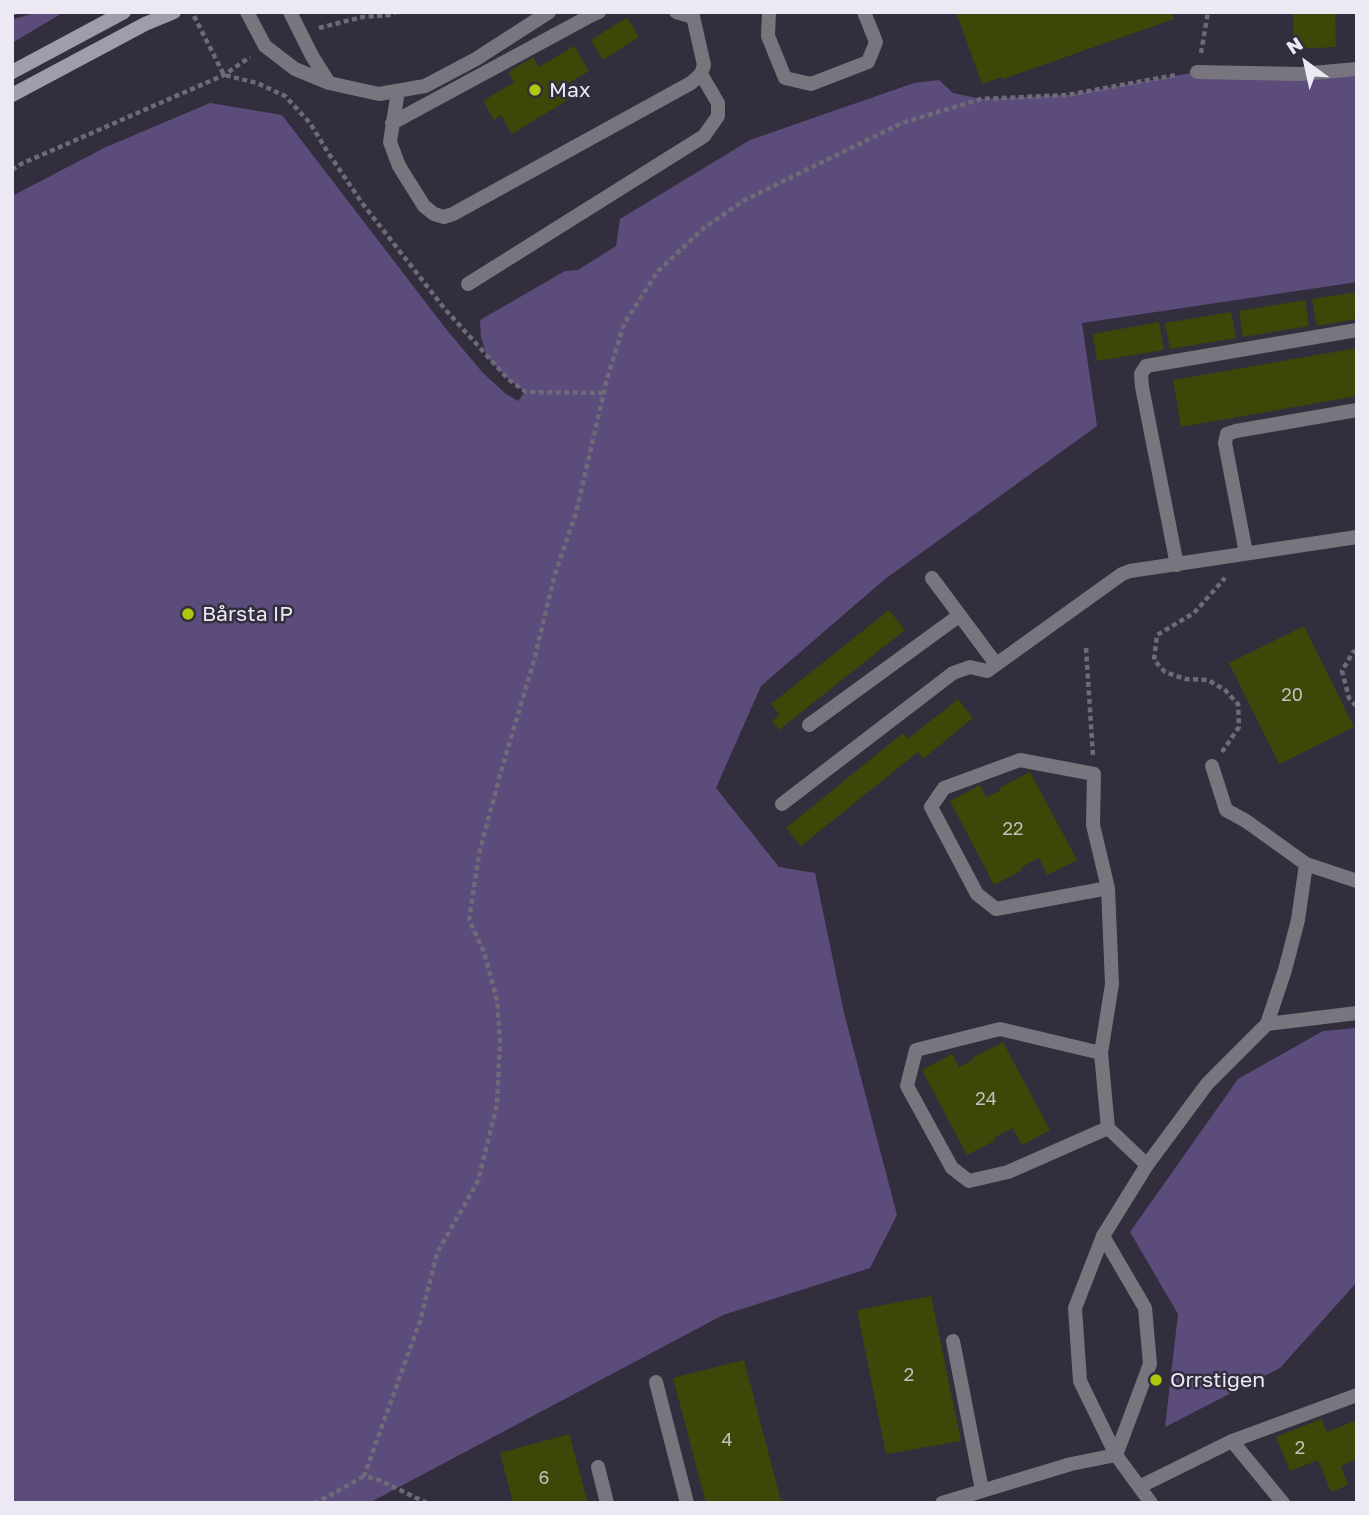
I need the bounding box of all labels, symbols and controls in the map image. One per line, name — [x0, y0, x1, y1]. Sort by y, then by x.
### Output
north arrow — [1271, 28, 1341, 98]
text: N — [1282, 31, 1307, 59]
place label: Max — [549, 77, 590, 103]
marker: Max — [527, 82, 543, 98]
place label: Bårsta IP — [202, 601, 293, 627]
marker: Bårsta IP — [180, 606, 196, 622]
house number: 20 — [1281, 684, 1303, 706]
house number: 22 — [1003, 818, 1023, 840]
house number: 24 — [975, 1088, 997, 1110]
house number: 2 — [904, 1364, 914, 1386]
place label: Orrstigen — [1170, 1367, 1265, 1393]
marker: Orrstigen — [1148, 1372, 1164, 1388]
house number: 4 — [722, 1429, 732, 1451]
house number: 2 — [1295, 1437, 1305, 1459]
house number: 6 — [539, 1467, 549, 1489]

